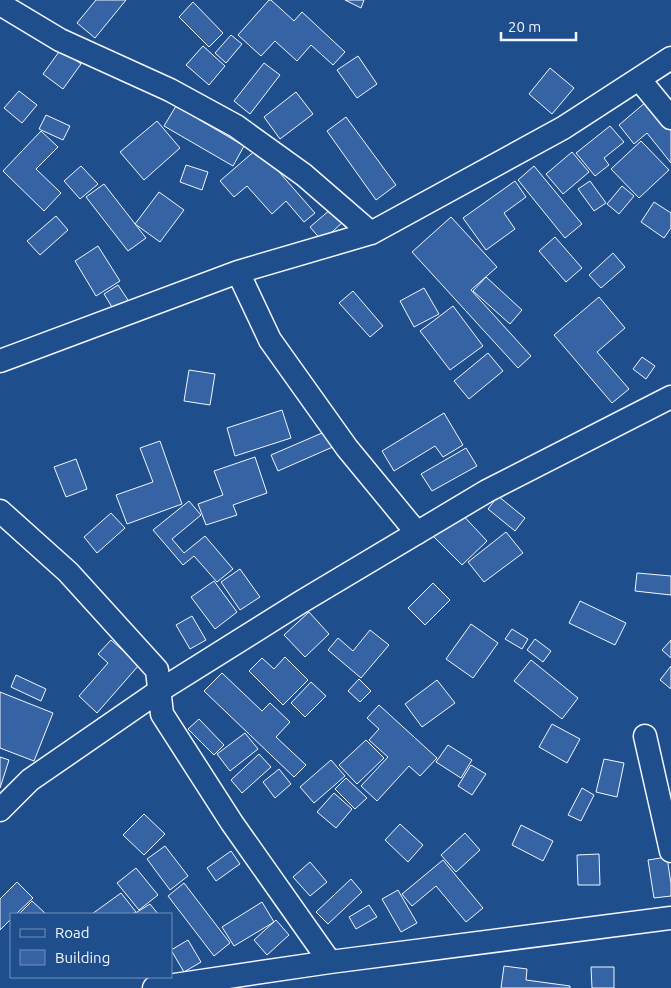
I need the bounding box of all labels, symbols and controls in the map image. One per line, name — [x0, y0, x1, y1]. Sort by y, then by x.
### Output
scale bar — [501, 10, 576, 42]
text: 20 m — [508, 18, 541, 35]
legend — [10, 913, 172, 978]
text: Road — [55, 924, 90, 941]
text: Building — [55, 949, 110, 966]

